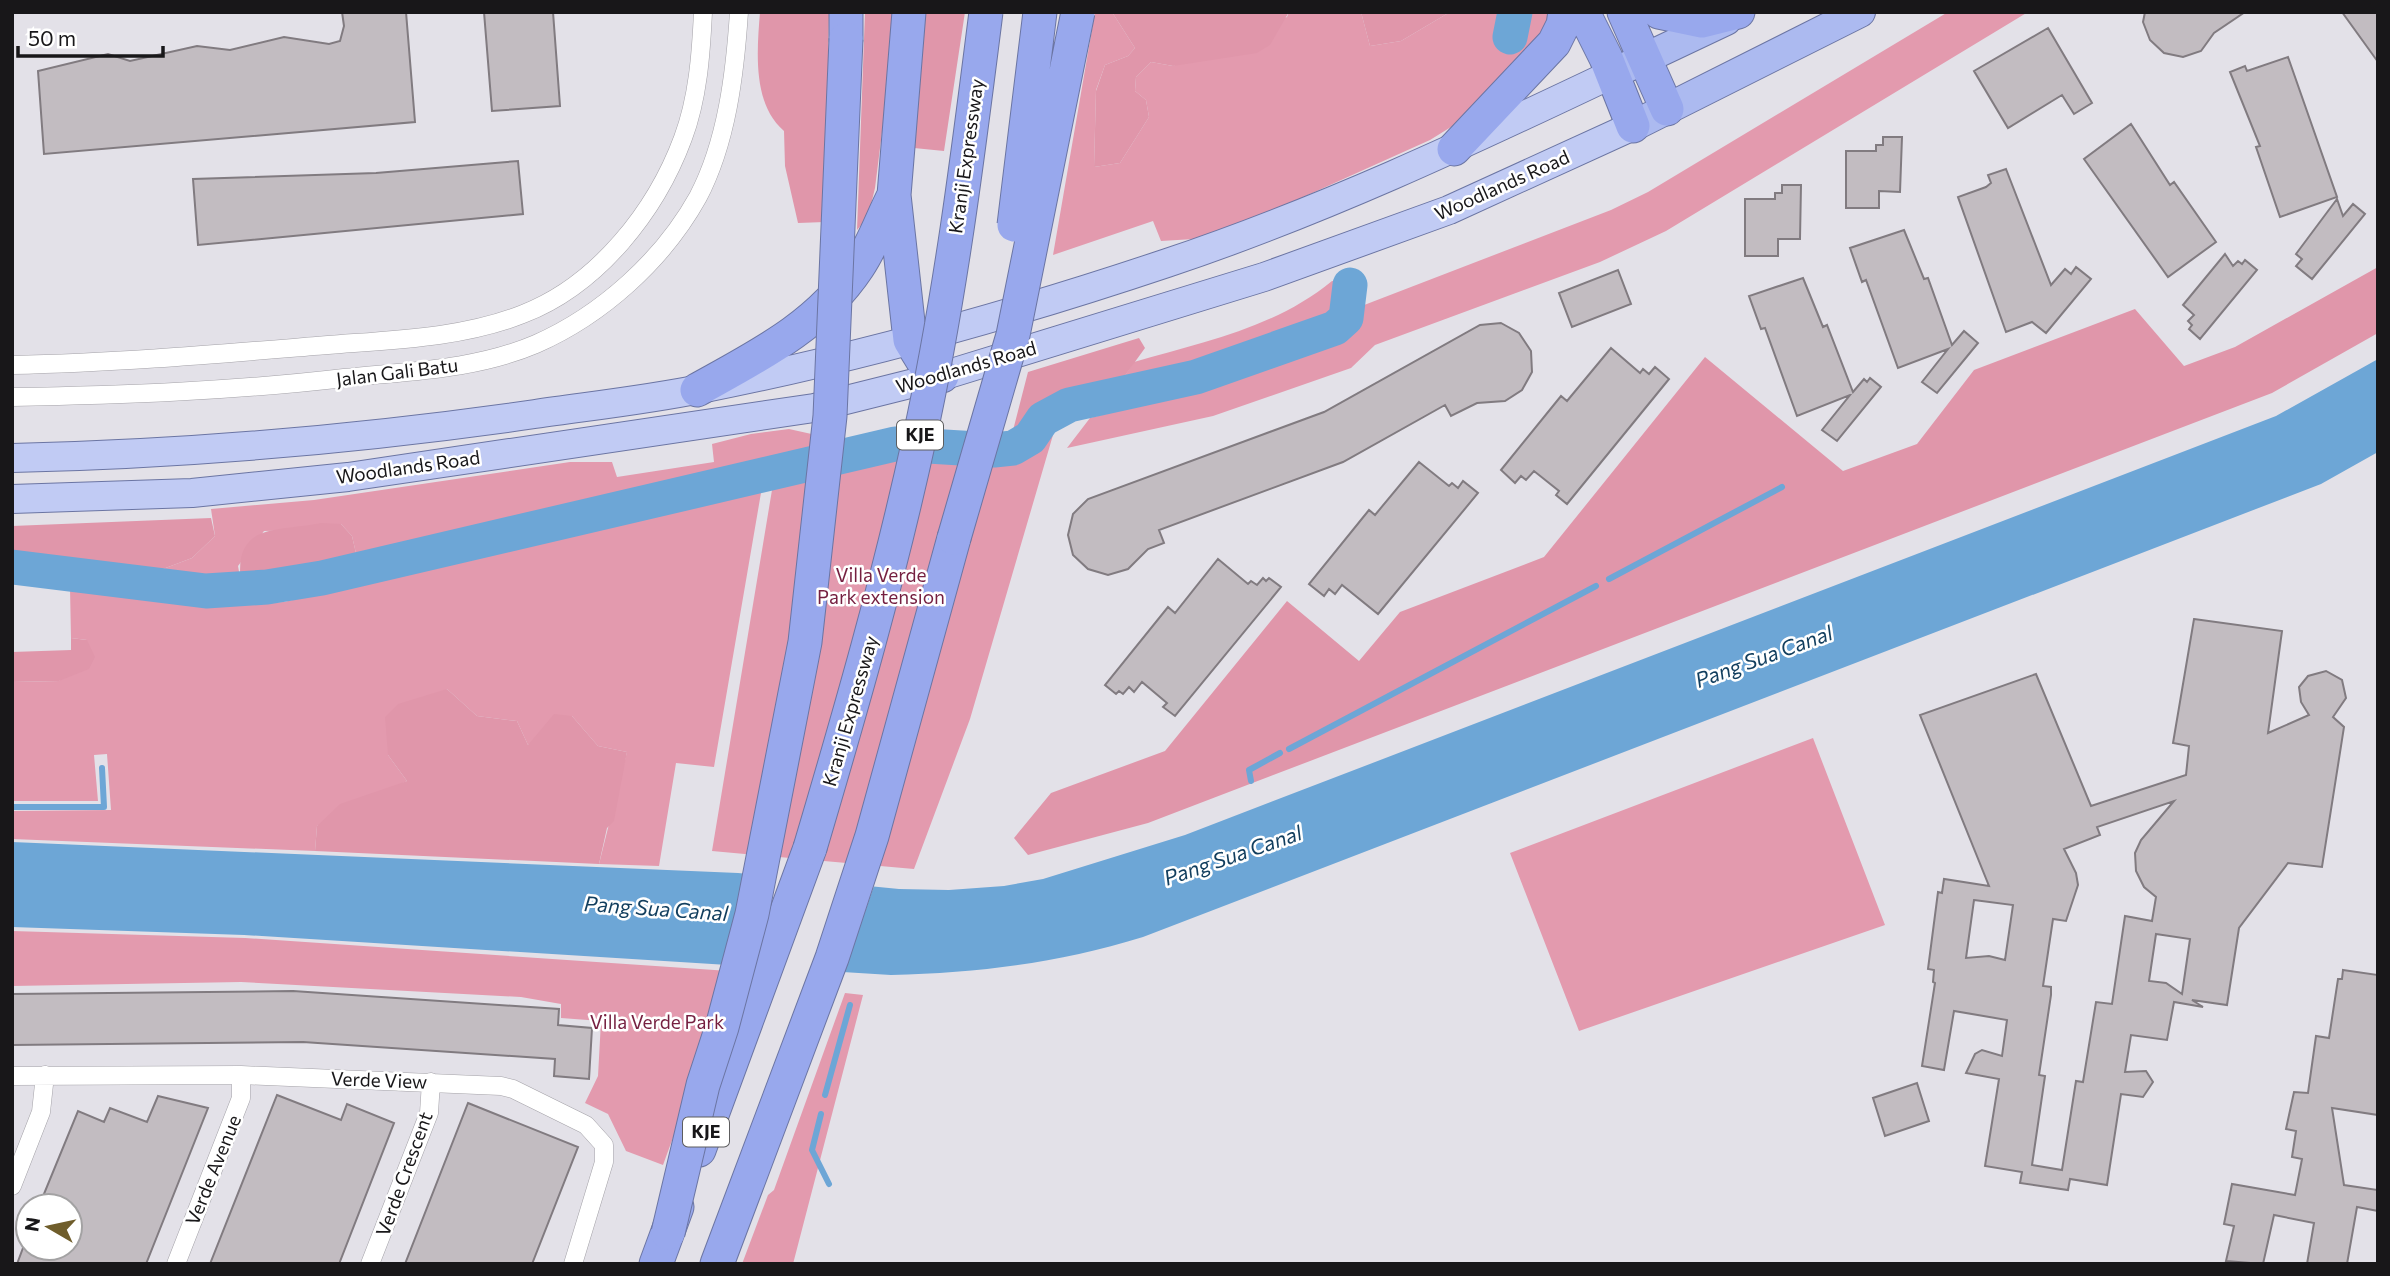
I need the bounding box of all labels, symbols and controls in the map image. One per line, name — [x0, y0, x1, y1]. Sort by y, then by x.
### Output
scale bar — [18, 14, 163, 58]
text: 50 m — [28, 25, 76, 50]
street label: Kranji Expressway — [943, 77, 988, 235]
street label: Woodlands Road — [1431, 145, 1573, 225]
street label: Woodlands Road — [893, 335, 1039, 398]
street label: Jalan Gali Batu — [335, 353, 459, 390]
road number: KJE — [897, 421, 943, 450]
street label: Woodlands Road — [335, 445, 481, 488]
park label: Villa Verde Park extension — [817, 563, 945, 608]
water label: Pang Sua Canal — [1691, 619, 1836, 692]
street label: Kranji Expressway — [817, 633, 882, 789]
water label: Pang Sua Canal — [1160, 819, 1305, 890]
water label: Pang Sua Canal — [583, 890, 730, 925]
park label: Villa Verde Park — [590, 1010, 724, 1033]
street label: Verde View — [330, 1066, 428, 1093]
street label: Verde Crescent — [370, 1108, 437, 1239]
street label: Verde Avenue — [180, 1111, 245, 1228]
road number: KJE — [683, 1118, 729, 1147]
north arrow — [14, 1192, 84, 1262]
text: N — [19, 1215, 44, 1233]

